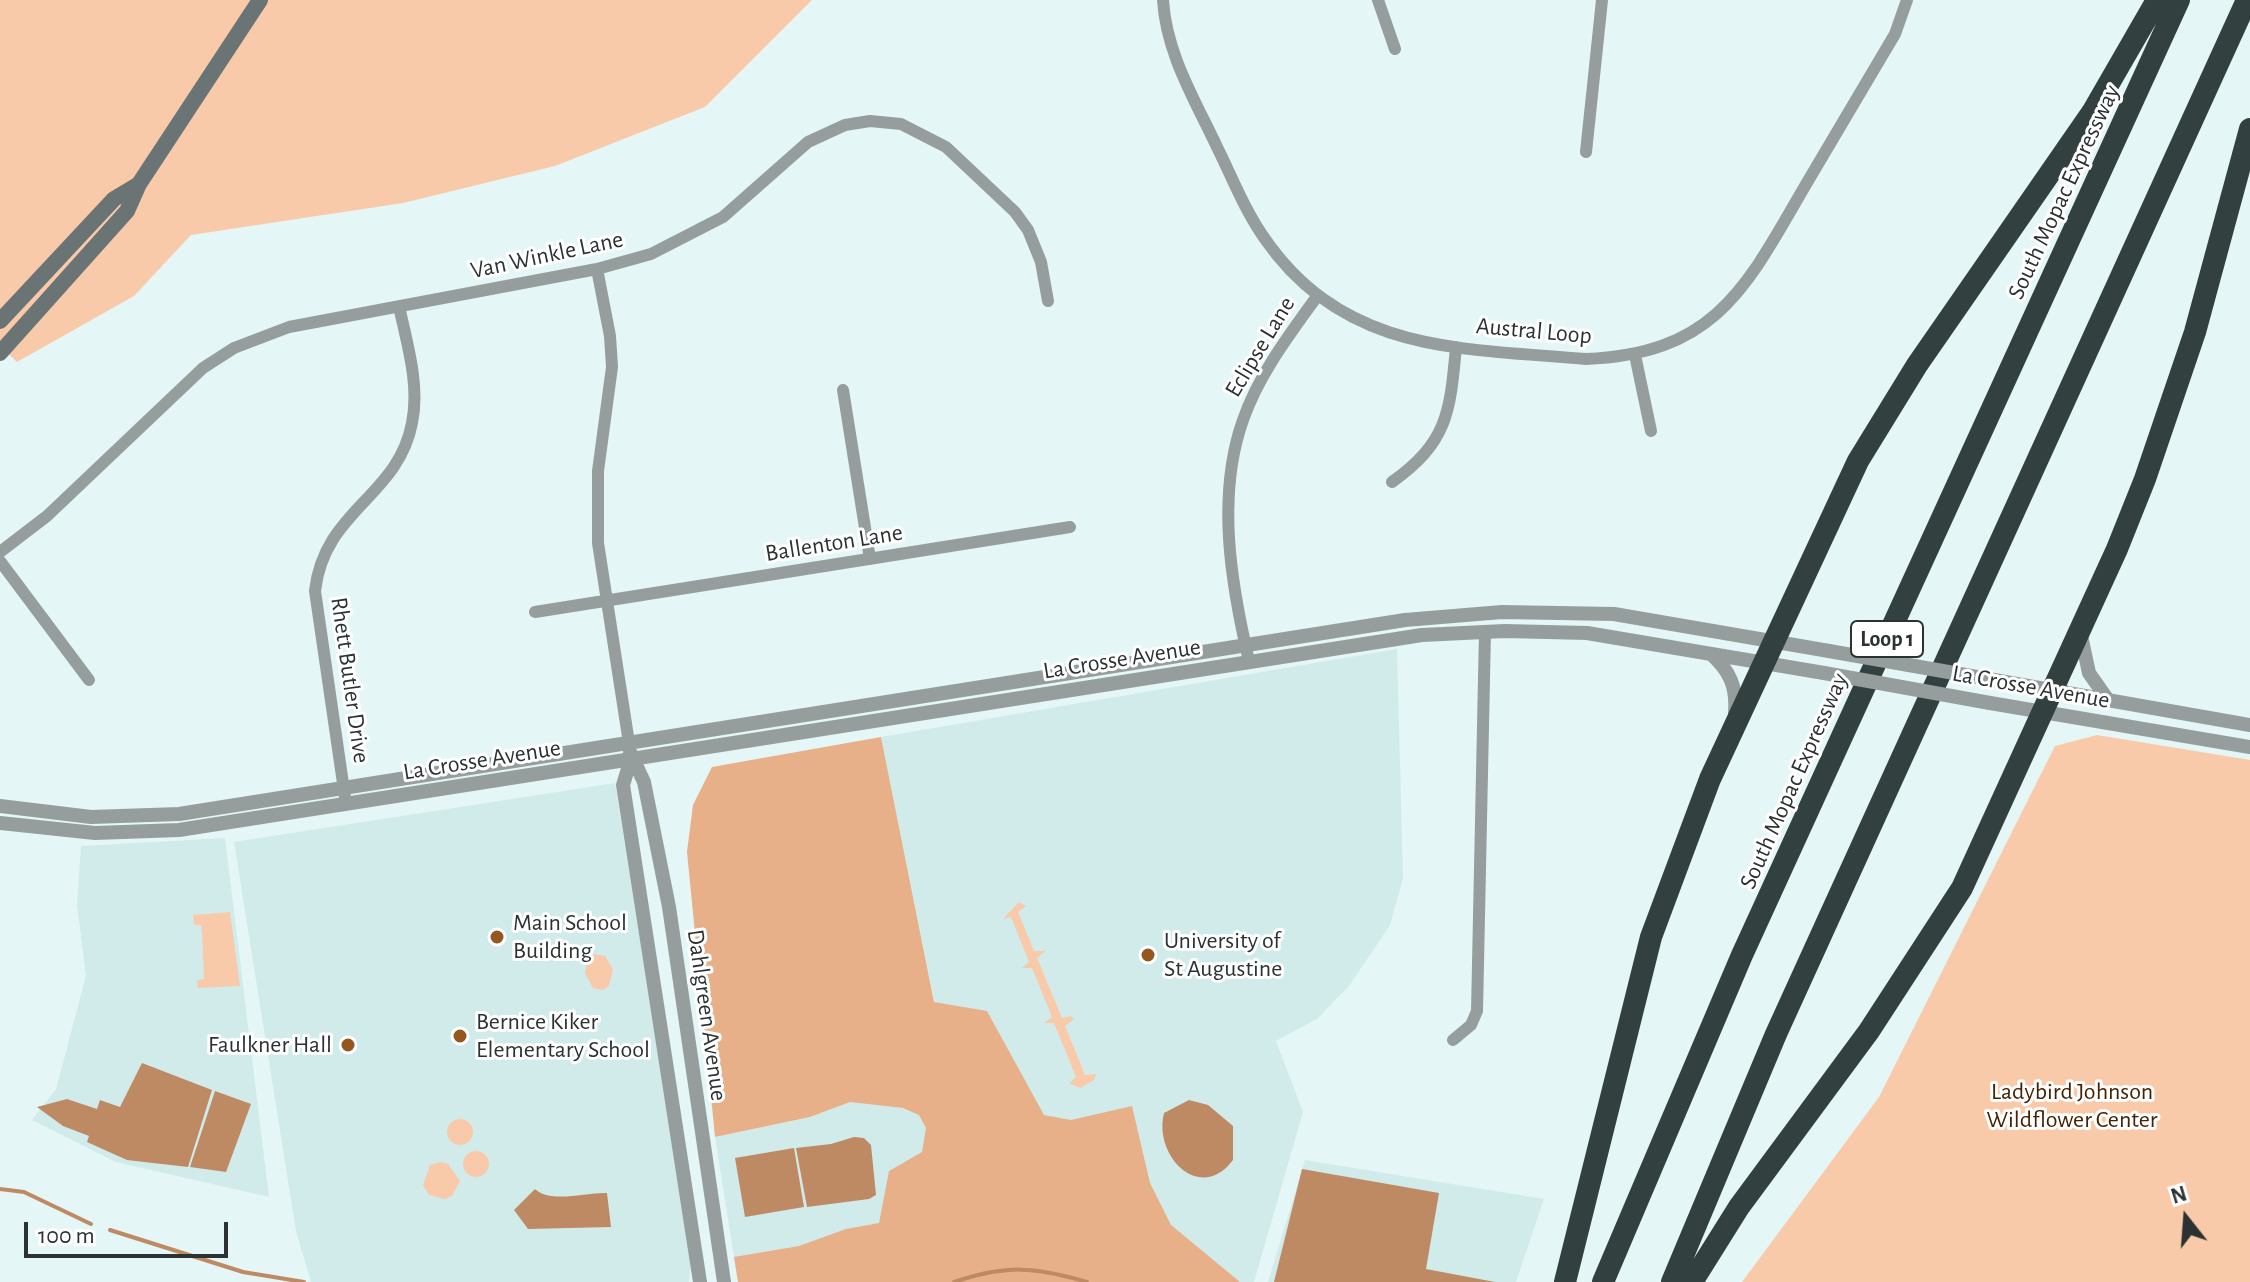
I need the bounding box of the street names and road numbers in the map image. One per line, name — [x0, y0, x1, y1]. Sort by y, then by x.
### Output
street label: South Mopac Expressway — [2002, 80, 2126, 304]
street label: Van Winkle Lane — [468, 225, 626, 285]
street label: Eclipse Lane — [1219, 291, 1301, 403]
street label: Austral Loop — [1475, 312, 1593, 350]
street label: Ballenton Lane — [763, 518, 905, 568]
street label: Rhett Butler Drive — [324, 595, 376, 765]
road number: Loop 1 — [1851, 621, 1923, 657]
street label: La Crosse Avenue — [1041, 632, 1203, 686]
street label: La Crosse Avenue — [1950, 659, 2112, 715]
street label: South Mopac Expressway — [1733, 669, 1855, 893]
street label: La Crosse Avenue — [401, 733, 563, 787]
street label: Dahlgreen Avenue — [681, 927, 733, 1103]

